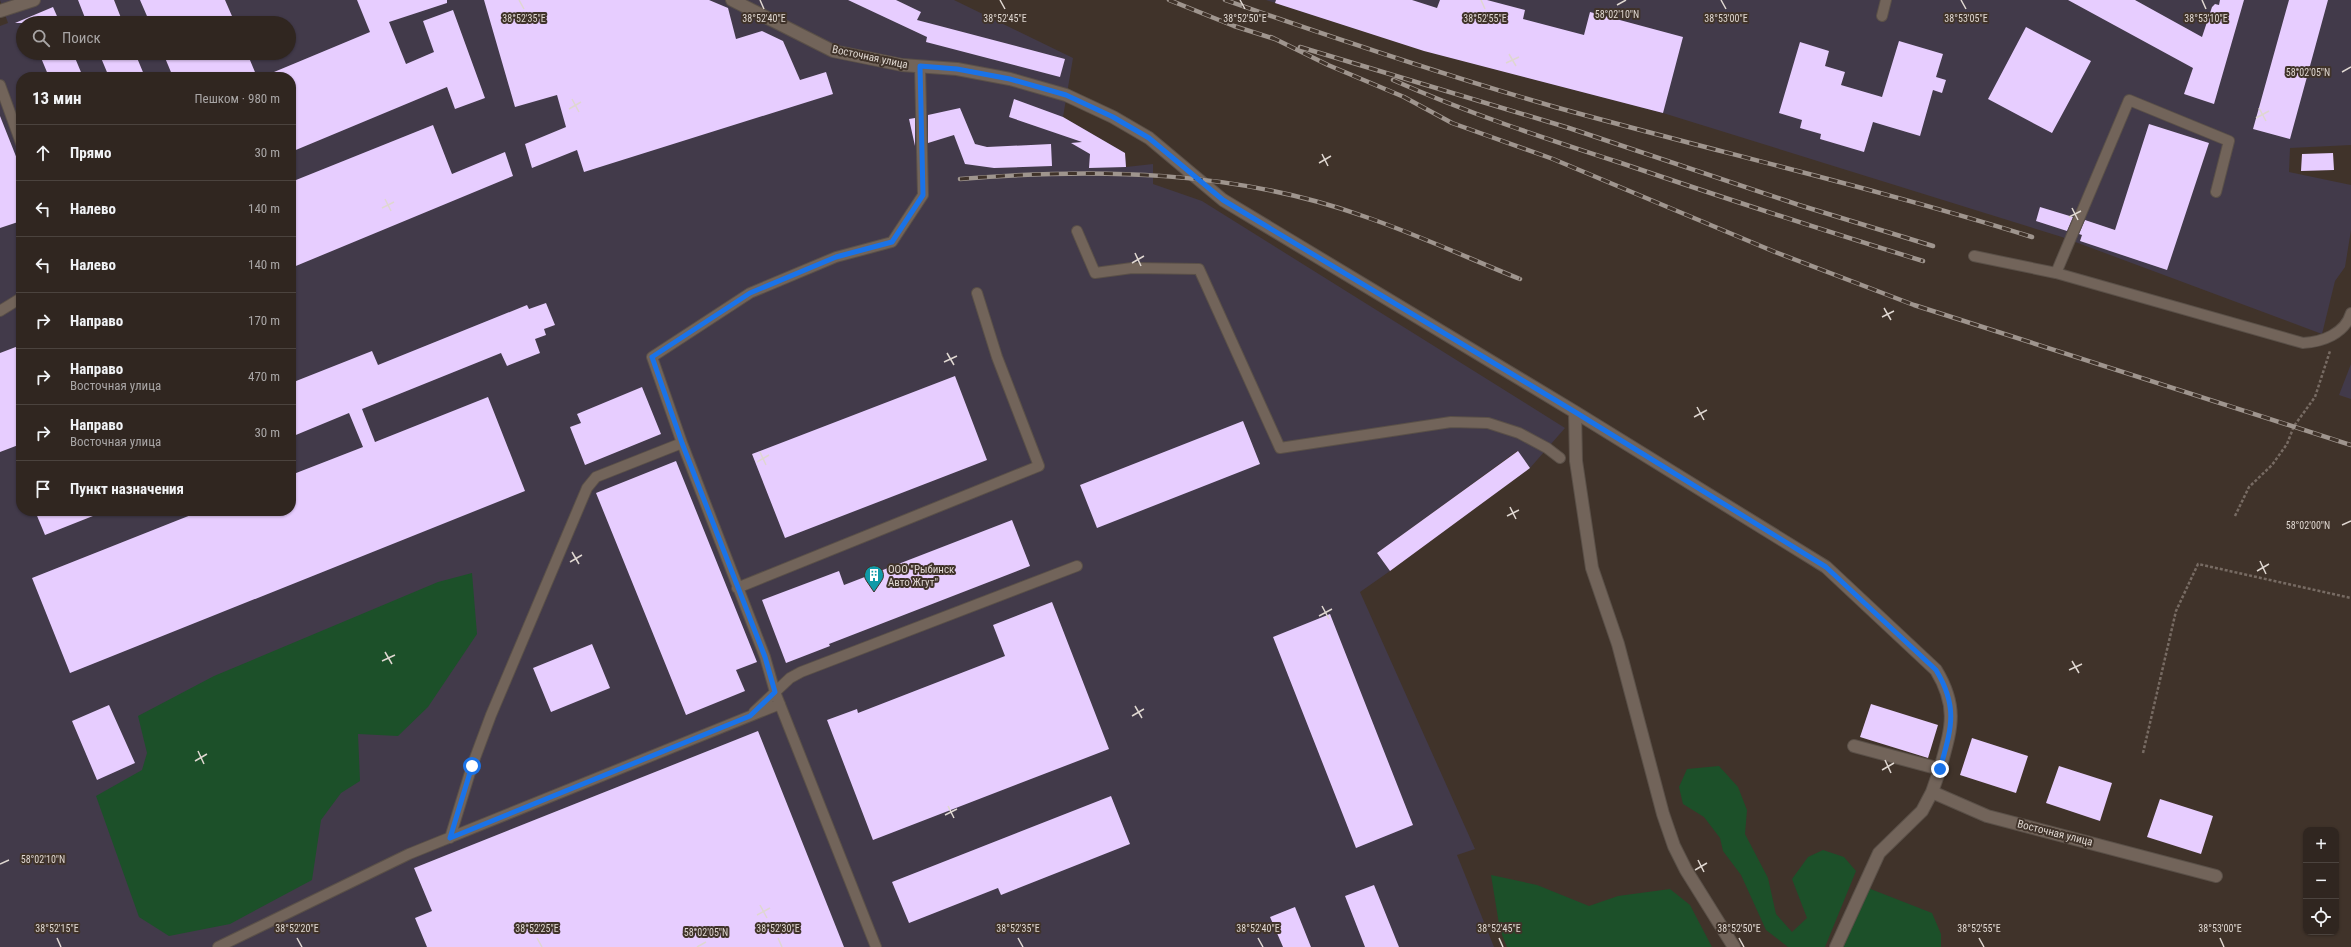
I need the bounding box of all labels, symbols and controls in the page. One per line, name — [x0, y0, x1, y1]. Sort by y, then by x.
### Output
text: 58°02'10"N — [1595, 9, 1639, 20]
text: 38°52'35"E — [502, 13, 546, 24]
text: 38°52'40"E — [742, 13, 786, 24]
text: 38°52'45"E — [983, 13, 1027, 24]
text: 38°52'50"E — [1223, 13, 1267, 24]
text: 38°52'55"E — [1463, 13, 1507, 24]
text: 38°53'00"E — [1704, 13, 1748, 24]
text: 38°53'05"E — [1944, 13, 1988, 24]
text: 38°53'10"E — [2184, 13, 2228, 24]
search box — [16, 16, 296, 60]
icon: search — [30, 27, 52, 49]
text: Поиск — [62, 29, 101, 47]
street label: Восточная улица — [831, 43, 909, 71]
text: 58°02'05"N — [2286, 67, 2330, 78]
text: 13 мин — [32, 88, 81, 108]
text: Пешком · 980 m — [194, 91, 280, 106]
icon: ahead — [32, 142, 54, 164]
text: Прямо — [70, 144, 111, 162]
text: 30 m — [254, 145, 280, 160]
icon: left — [32, 198, 54, 220]
text: Налево — [70, 200, 116, 218]
text: 140 m — [248, 201, 280, 216]
icon: left — [32, 254, 54, 276]
text: Налево — [70, 256, 116, 274]
text: 140 m — [248, 257, 280, 272]
icon: right — [32, 310, 54, 332]
text: Направо — [70, 312, 123, 330]
text: 170 m — [248, 313, 280, 328]
text: Направо — [70, 360, 123, 378]
icon: right — [32, 366, 54, 388]
text: 470 m — [248, 369, 280, 384]
text: Восточная улица — [70, 378, 161, 393]
text: Направо — [70, 416, 123, 434]
icon: right — [32, 422, 54, 444]
text: 30 m — [254, 425, 280, 440]
text: Восточная улица — [70, 434, 161, 449]
icon: arrive — [32, 478, 54, 500]
text: Пункт назначения — [70, 480, 184, 498]
text: 58°02'00"N — [2286, 520, 2330, 531]
place label: ООО "Рыбинск Авто Жгут" — [888, 563, 955, 589]
building icon: ООО "Рыбинск Авто Жгут" — [863, 564, 885, 592]
route start — [463, 757, 481, 775]
route end — [1931, 760, 1949, 778]
street label: Восточная улица — [2016, 817, 2094, 849]
map controls — [2303, 827, 2339, 935]
button: + — [2303, 827, 2339, 863]
text: 58°02'10"N — [21, 854, 65, 865]
button: − — [2303, 863, 2339, 899]
button: locate — [2303, 899, 2339, 935]
text: 38°52'15"E — [35, 923, 79, 934]
text: 38°52'20"E — [275, 923, 319, 934]
text: 38°52'25"E — [515, 923, 559, 934]
text: 38°52'30"E — [756, 923, 800, 934]
text: 38°52'35"E — [996, 923, 1040, 934]
text: 38°52'40"E — [1236, 923, 1280, 934]
text: 38°52'45"E — [1477, 923, 1521, 934]
text: 38°52'50"E — [1717, 923, 1761, 934]
text: 38°52'55"E — [1957, 923, 2001, 934]
text: 38°53'00"E — [2198, 923, 2242, 934]
text: 58°02'05"N — [684, 927, 728, 938]

